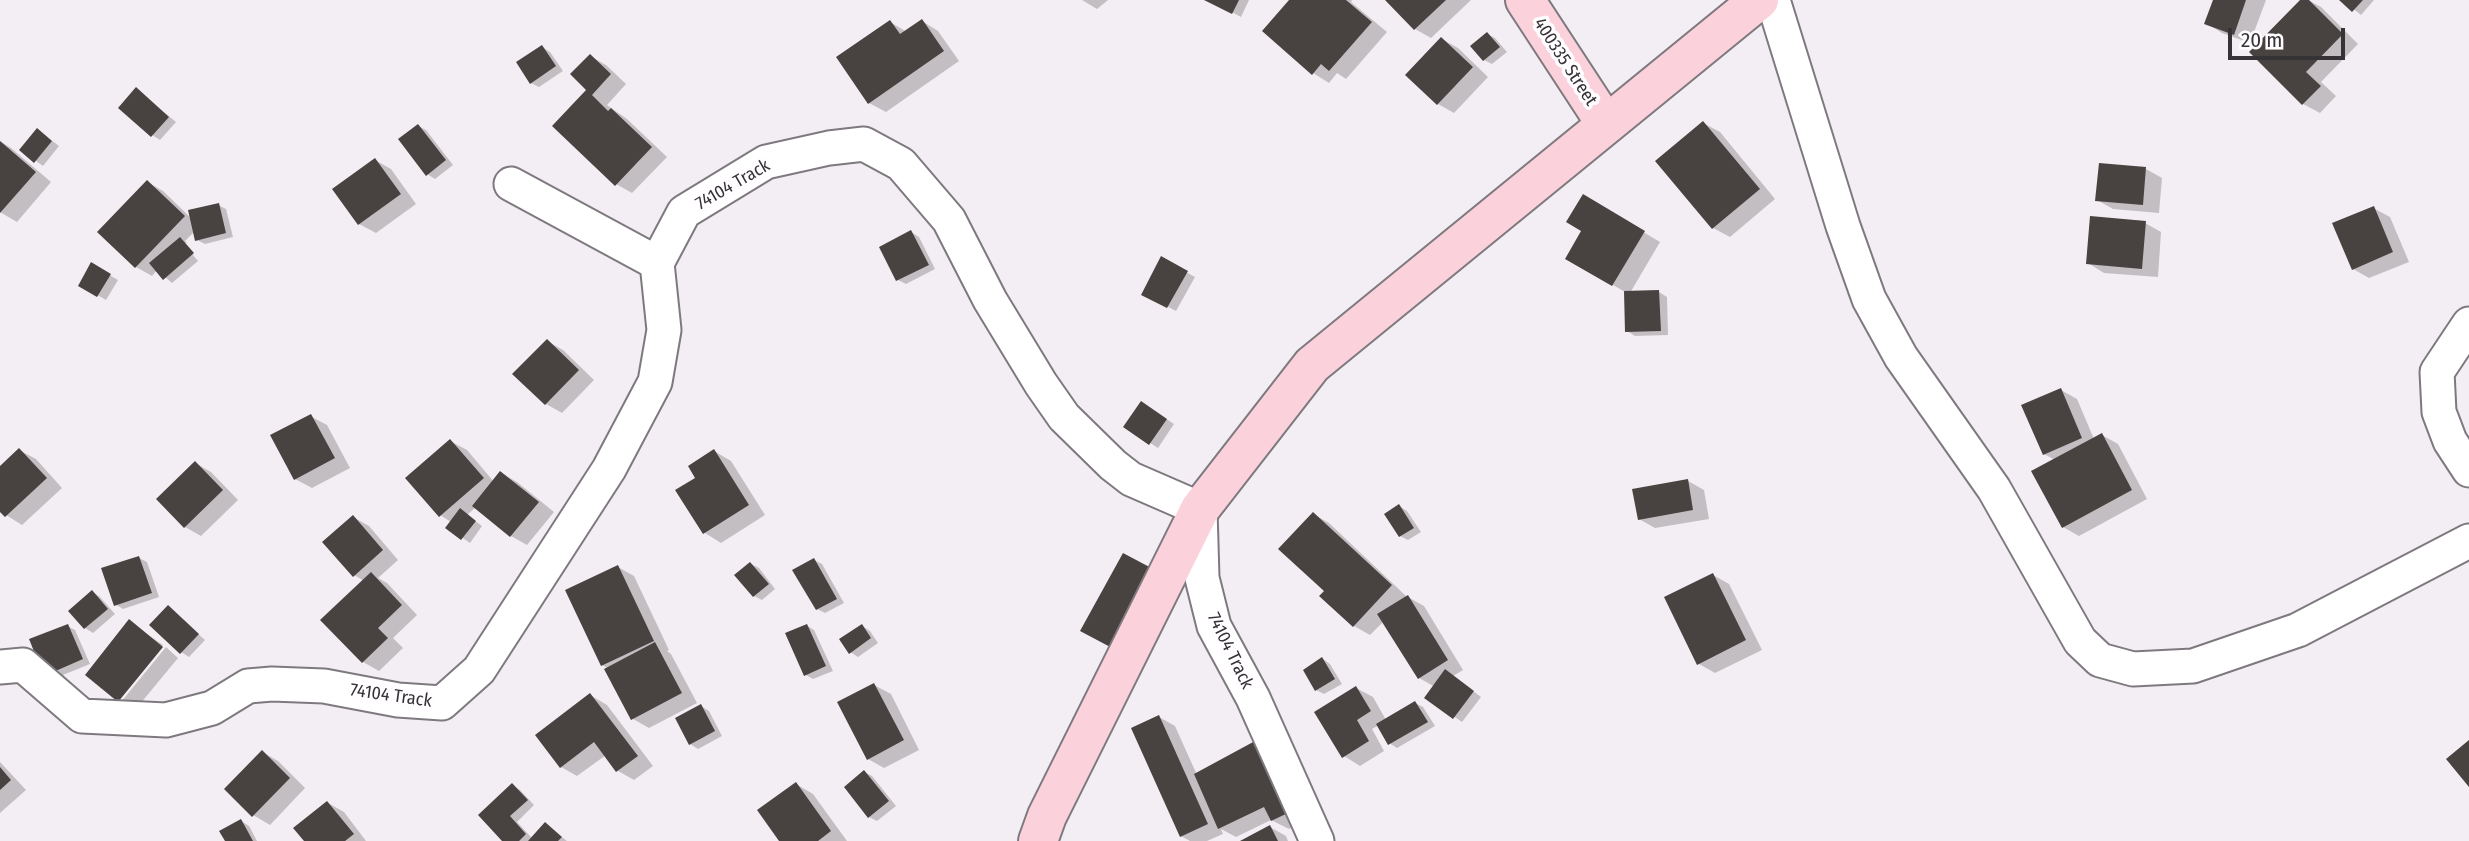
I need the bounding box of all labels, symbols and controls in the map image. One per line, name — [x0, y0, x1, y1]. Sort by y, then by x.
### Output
street label: 400335 Street — [1529, 14, 1601, 110]
scale bar — [2231, 14, 2348, 58]
text: 20 m — [2241, 27, 2282, 53]
street label: 74104 Track — [692, 155, 774, 215]
street label: 74104 Track — [1202, 609, 1258, 693]
street label: 74104 Track — [349, 680, 433, 712]

